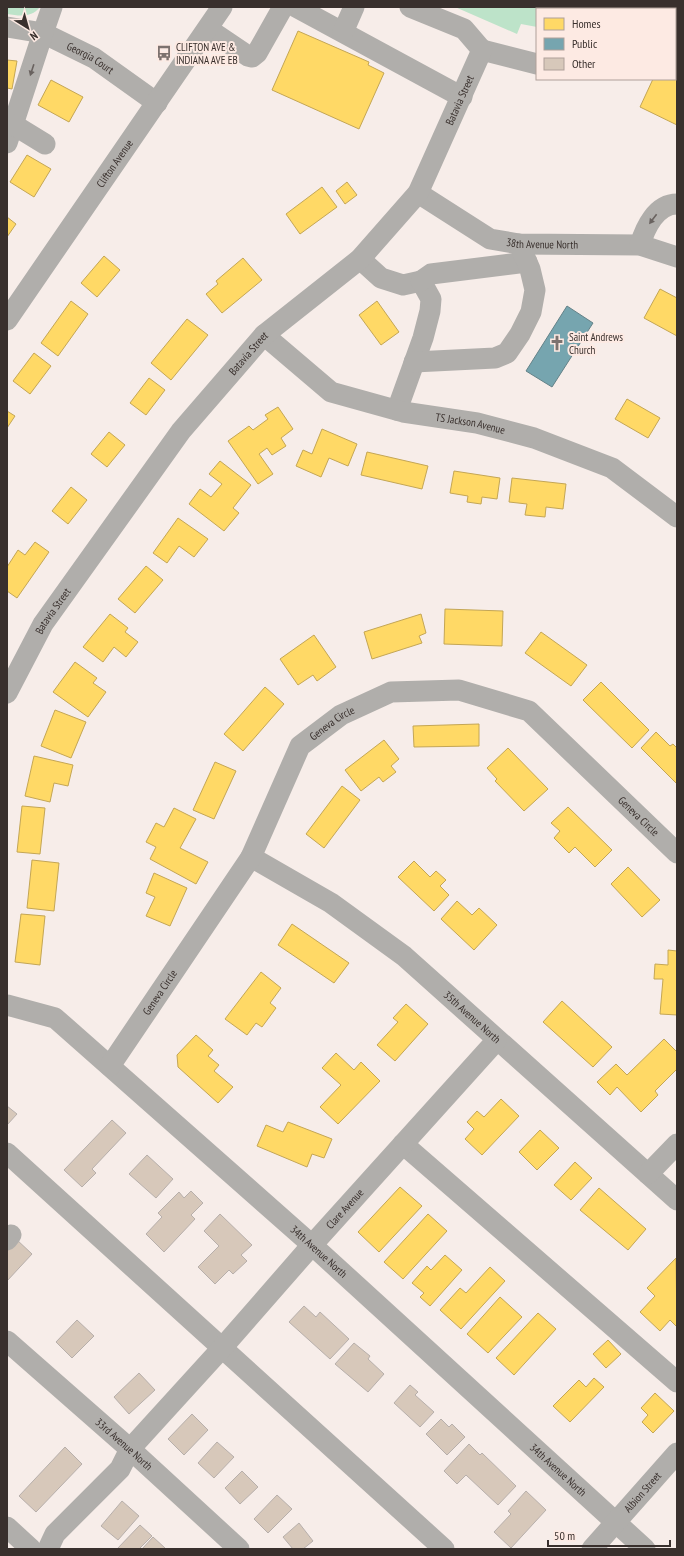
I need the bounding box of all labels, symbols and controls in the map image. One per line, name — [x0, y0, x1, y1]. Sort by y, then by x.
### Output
north arrow — [8, 8, 48, 48]
legend — [536, 8, 676, 80]
text: Homes — [572, 16, 600, 31]
text: N — [27, 29, 41, 43]
text: Public — [572, 36, 598, 51]
street label: Georgia Court — [65, 39, 117, 77]
place label: CLIFTON AVE & INDIANA AVE EB — [176, 40, 238, 67]
bus stop icon: CLIFTON AVE & INDIANA AVE EB — [155, 44, 173, 62]
text: Other — [572, 56, 596, 71]
one-way arrow — [28, 64, 34, 76]
street label: Batavia Street — [442, 73, 477, 127]
street label: Clifton Avenue — [93, 136, 136, 190]
one-way arrow — [649, 213, 657, 224]
street label: 38th Avenue North — [505, 235, 578, 251]
street label: Batavia Street — [226, 328, 270, 378]
place label: Saint Andrews Church — [569, 330, 623, 357]
church icon: Saint Andrews Church — [548, 334, 566, 352]
street label: TS Jackson Avenue — [435, 410, 507, 437]
street label: Batavia Street — [32, 585, 74, 637]
street label: Geneva Circle — [307, 703, 357, 743]
street label: Geneva Circle — [615, 793, 663, 839]
street label: Geneva Circle — [140, 966, 180, 1018]
street label: 35th Avenue North — [441, 988, 504, 1046]
street label: Clare Avenue — [323, 1185, 367, 1232]
street label: 34th Avenue North — [287, 1222, 350, 1281]
street label: 33rd Avenue North — [93, 1415, 156, 1473]
street label: 34th Avenue North — [527, 1440, 590, 1499]
street label: Albion Street — [621, 1469, 664, 1515]
scale bar — [548, 1522, 670, 1548]
text: 50 m — [554, 1528, 575, 1543]

